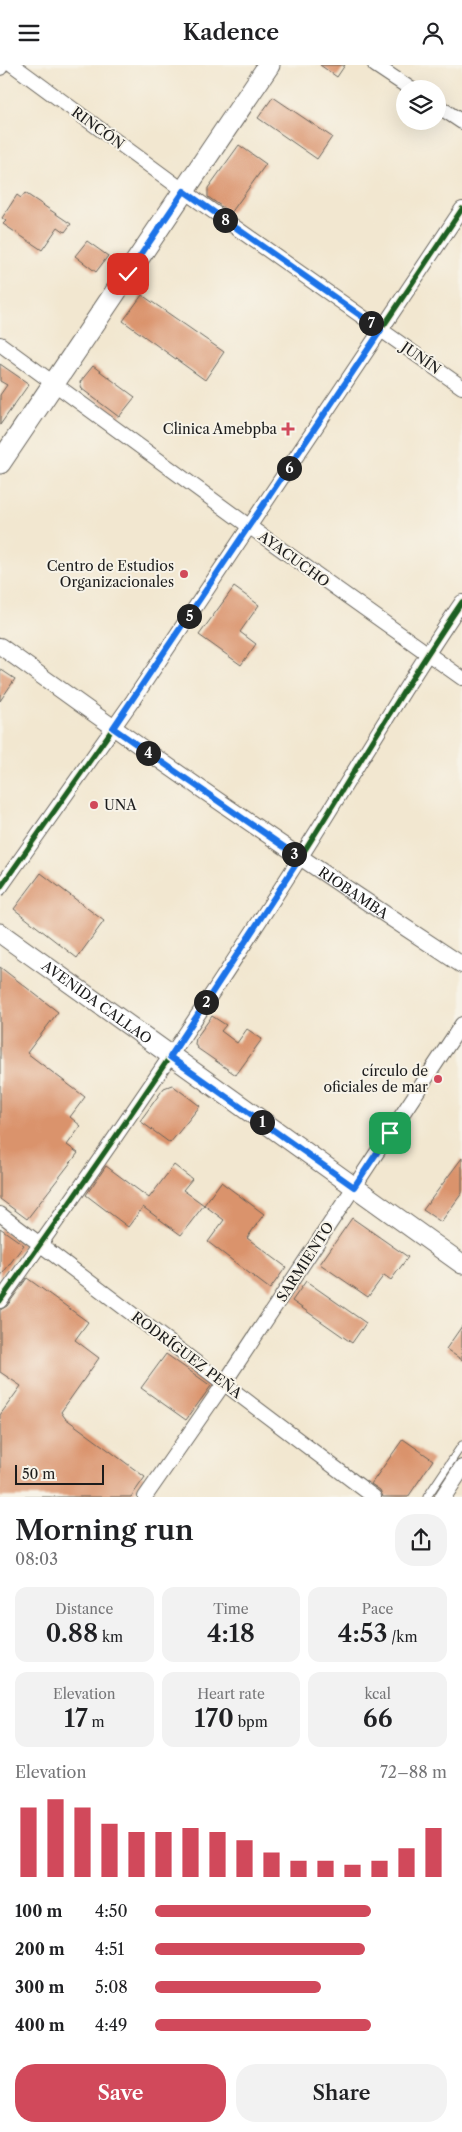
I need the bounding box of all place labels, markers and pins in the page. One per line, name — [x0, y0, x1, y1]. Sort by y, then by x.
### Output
pin: 8 — [212, 207, 238, 233]
pin — [107, 253, 149, 295]
pin: 7 — [358, 311, 384, 335]
place label: Clinica Amebpba — [163, 420, 278, 438]
marker: Clinica Amebpba — [281, 422, 295, 436]
pin: 6 — [276, 455, 302, 481]
place label: Centro de Estudios Organizacionales — [47, 557, 174, 591]
marker: Centro de Estudios Organizacionales — [178, 568, 190, 580]
pin: 5 — [176, 603, 202, 629]
pin: 4 — [136, 741, 160, 765]
place label: UNA — [104, 796, 137, 814]
marker: UNA — [88, 799, 100, 811]
pin: 3 — [282, 841, 306, 867]
pin: 2 — [194, 989, 218, 1015]
place label: círculo de oficiales de mar — [323, 1062, 428, 1096]
marker: círculo de oficiales de mar — [432, 1073, 444, 1085]
pin: 1 — [250, 1109, 274, 1135]
pin — [369, 1112, 411, 1154]

